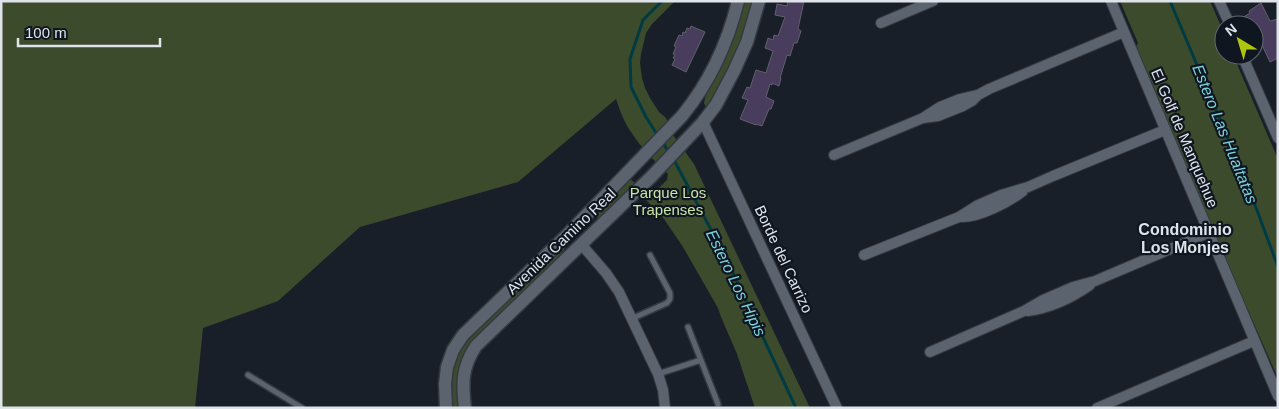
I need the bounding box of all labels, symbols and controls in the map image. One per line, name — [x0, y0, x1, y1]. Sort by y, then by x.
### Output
scale bar — [18, 15, 160, 47]
north arrow — [1214, 15, 1264, 65]
text: N — [1222, 20, 1240, 39]
text: 100 m — [25, 24, 67, 41]
water label: Estero Las Hualtatas — [1189, 62, 1261, 206]
street label: El Golf de Manquehue — [1148, 66, 1222, 210]
park label: Parque Los Trapenses — [630, 184, 706, 218]
street label: Avenida Camino Real — [503, 185, 619, 297]
street label: Borde del Carrizo — [752, 203, 816, 315]
district label: Condominio Los Monjes — [1138, 221, 1232, 256]
water label: Estero Los Hipis — [703, 227, 769, 339]

